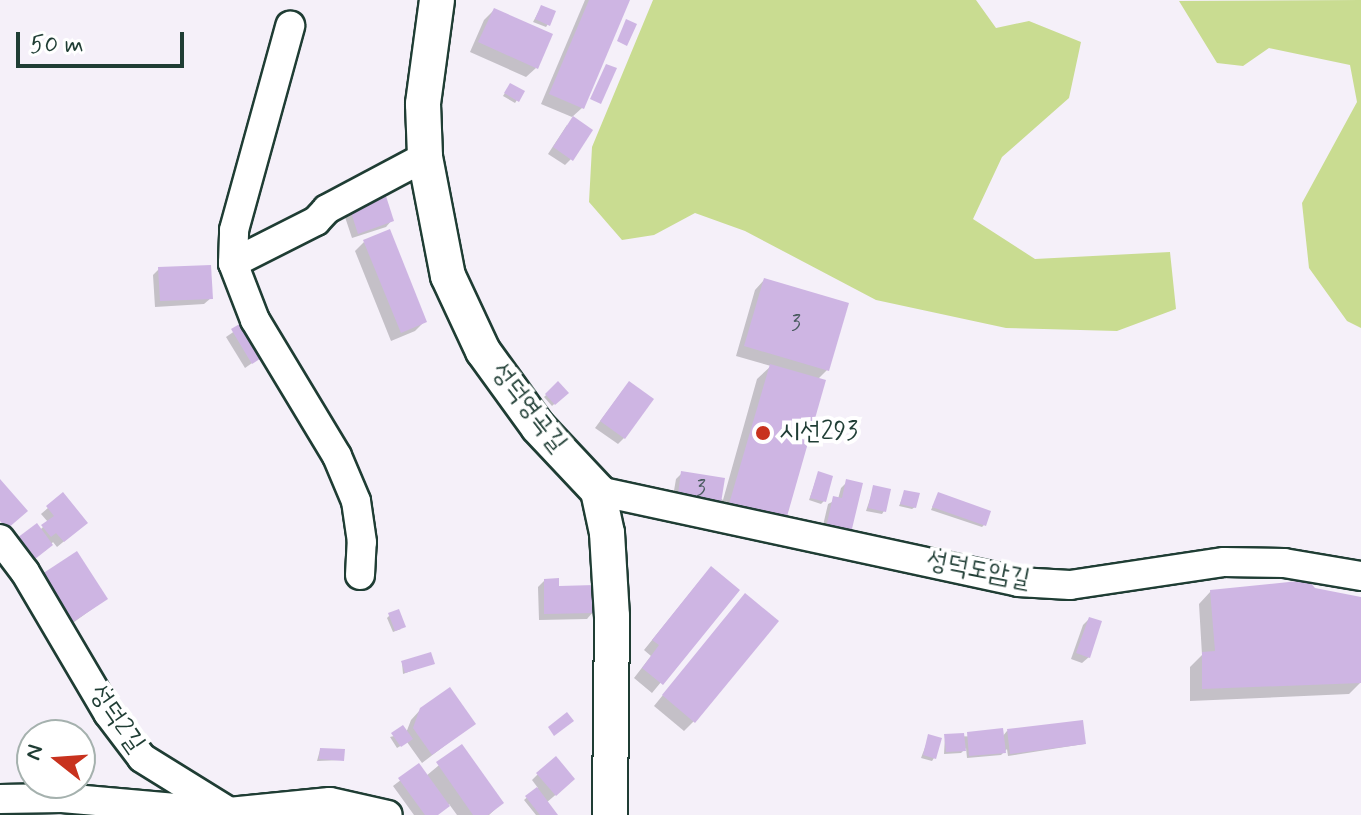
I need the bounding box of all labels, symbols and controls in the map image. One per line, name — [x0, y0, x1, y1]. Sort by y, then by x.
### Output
scale bar — [20, 16, 188, 66]
text: 50 m — [30, 30, 84, 61]
house number: 3 — [791, 312, 801, 338]
street label: 성덕영곡길 — [484, 357, 572, 459]
place label: 시선293 — [779, 417, 858, 449]
marker: 시선293 — [754, 424, 772, 442]
house number: 3 — [696, 477, 706, 503]
street label: 성덕도암길 — [924, 546, 1032, 596]
street label: 성덕2길 — [82, 679, 150, 759]
north arrow — [16, 719, 96, 799]
text: N — [19, 741, 50, 764]

